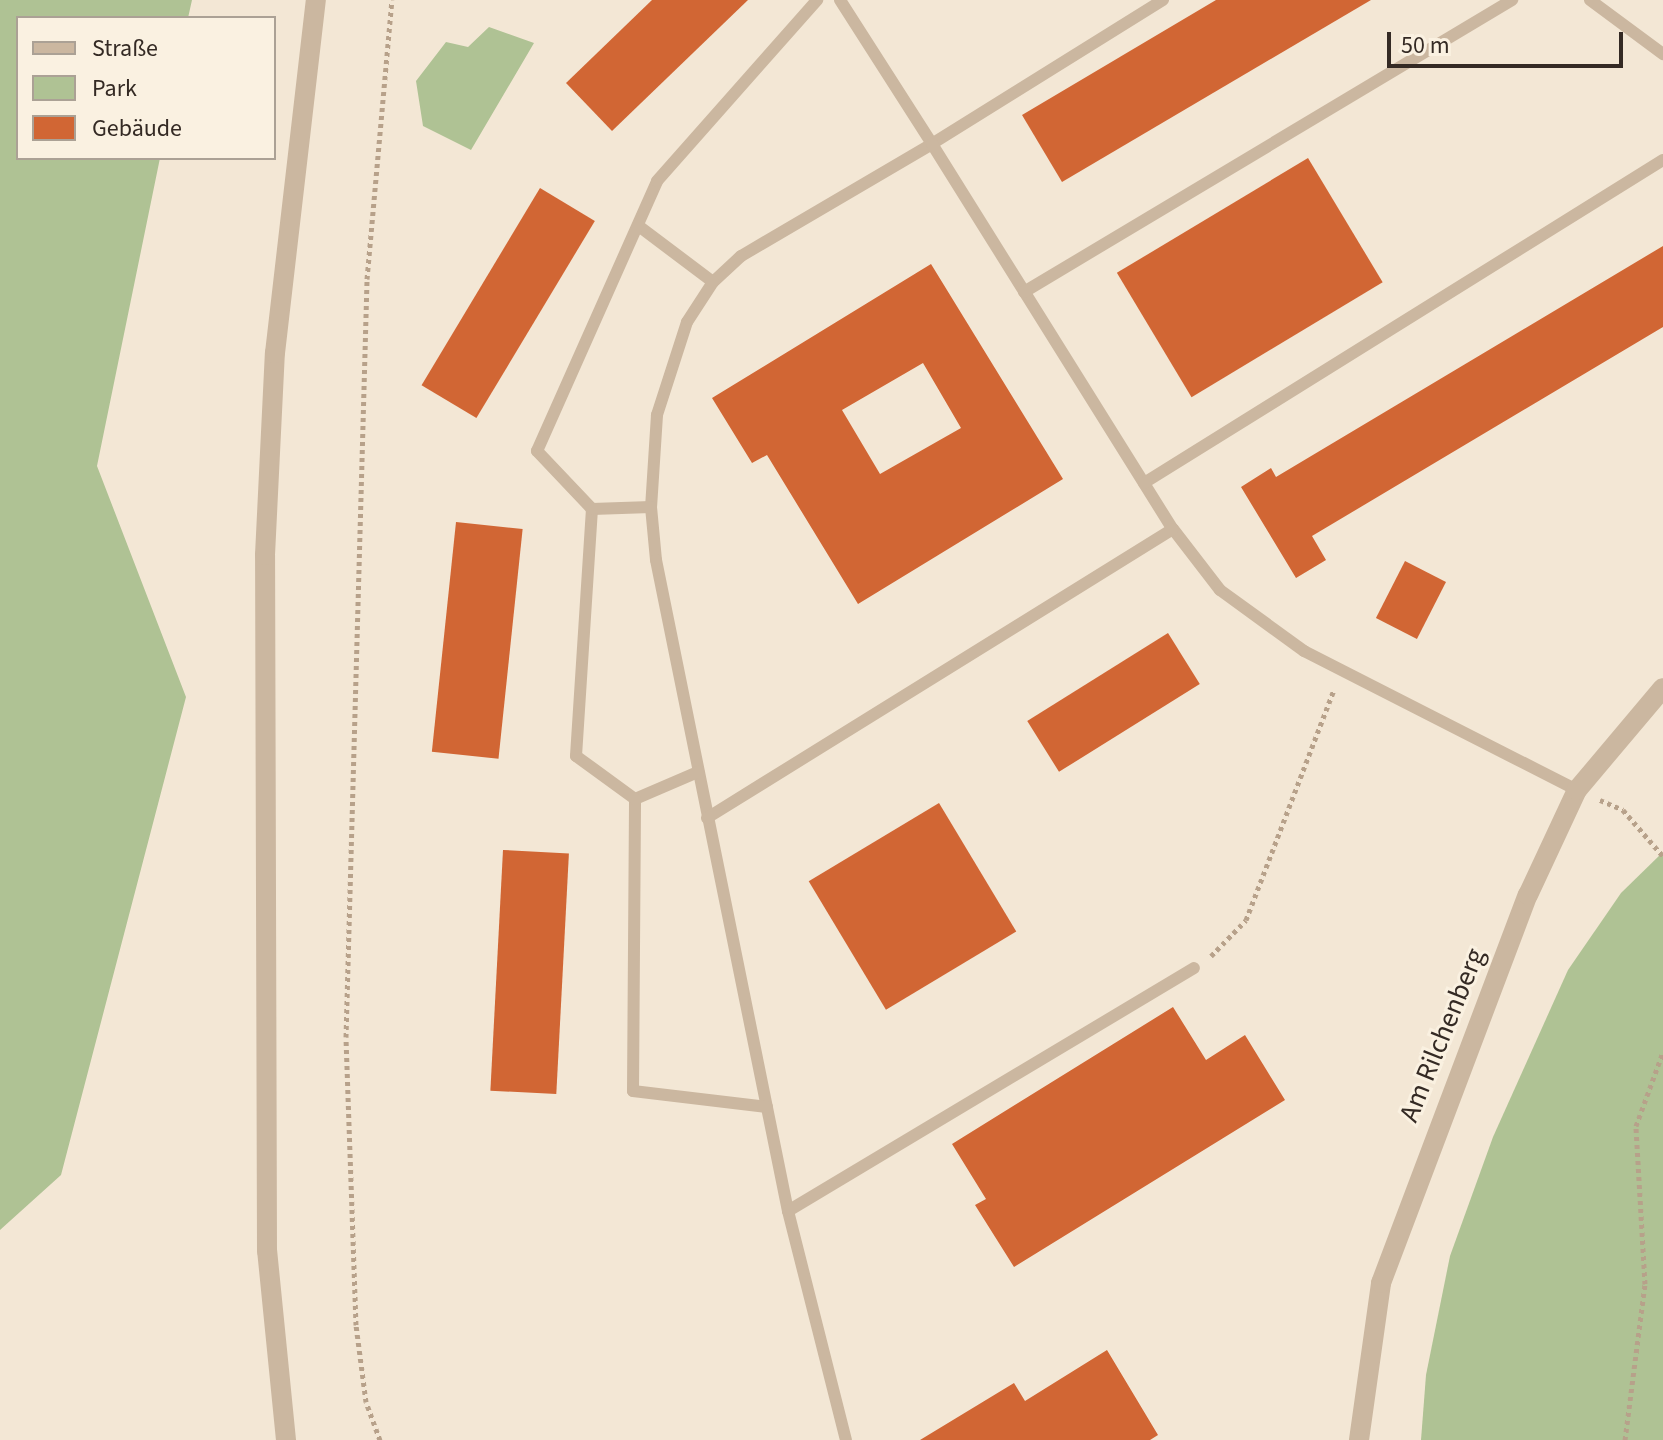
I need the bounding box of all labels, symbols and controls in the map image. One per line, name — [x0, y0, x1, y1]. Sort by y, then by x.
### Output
legend — [16, 16, 276, 160]
scale bar — [1391, 16, 1627, 66]
text: 50 m — [1401, 28, 1450, 63]
text: Straße — [92, 31, 158, 66]
text: Park — [92, 71, 137, 106]
text: Gebäude — [92, 111, 182, 146]
street label: Am Rilchenberg — [1392, 943, 1492, 1127]

